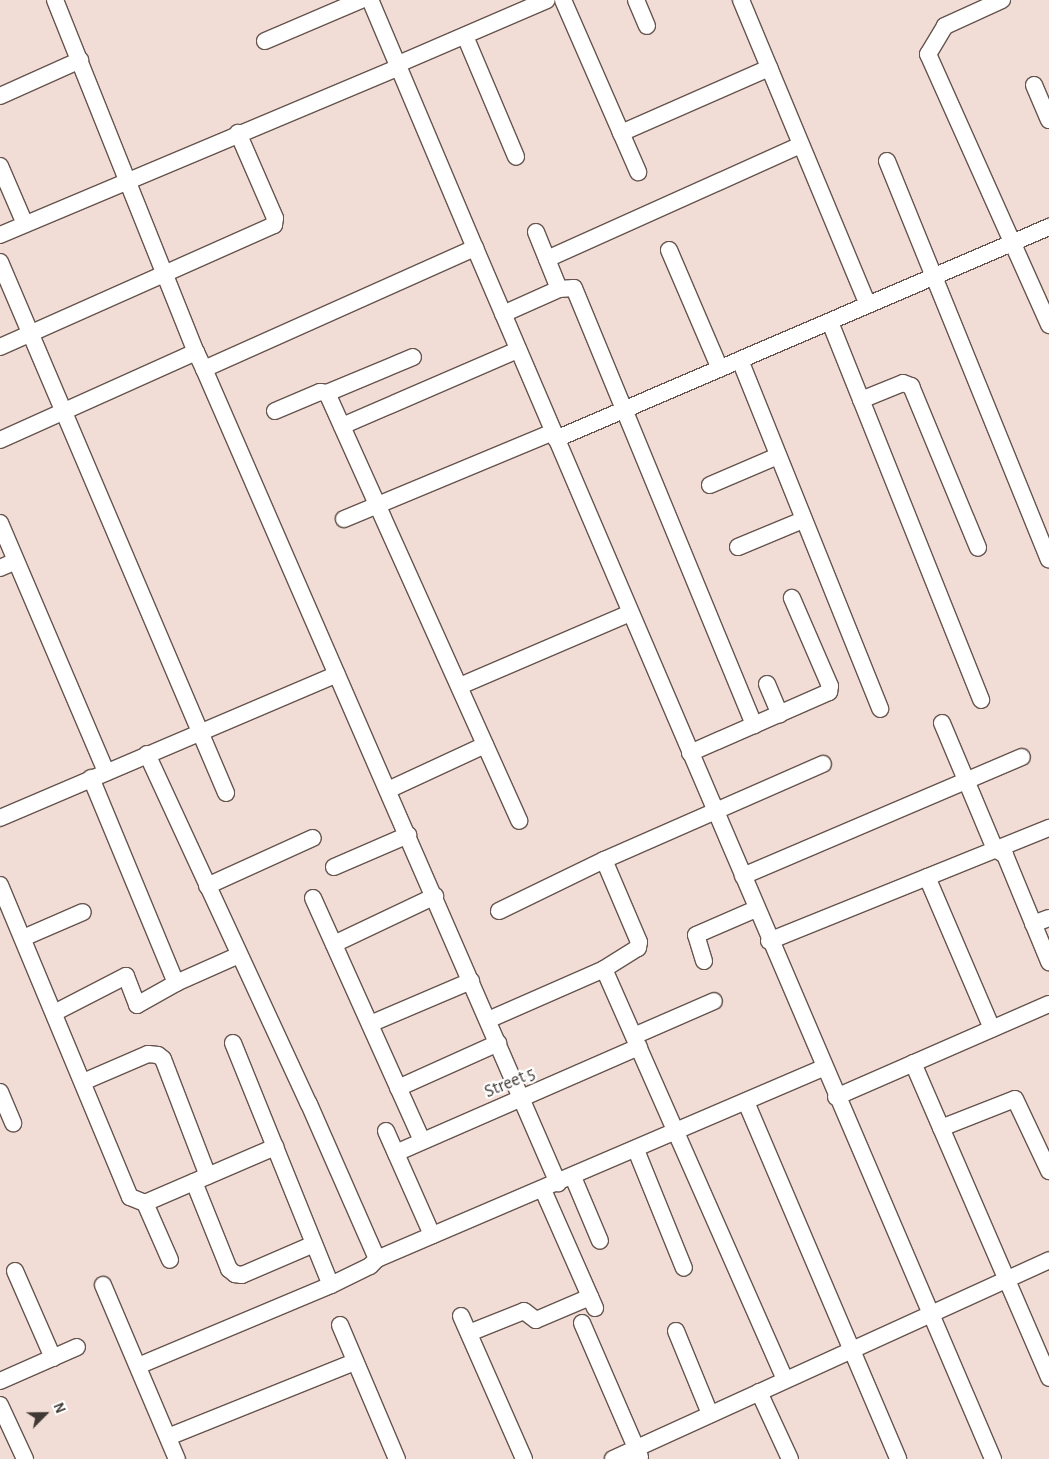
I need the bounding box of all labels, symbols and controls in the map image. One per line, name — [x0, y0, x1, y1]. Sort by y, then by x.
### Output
street label: Street 5 — [481, 1063, 539, 1103]
north arrow — [20, 1389, 70, 1439]
text: N — [50, 1401, 67, 1415]

